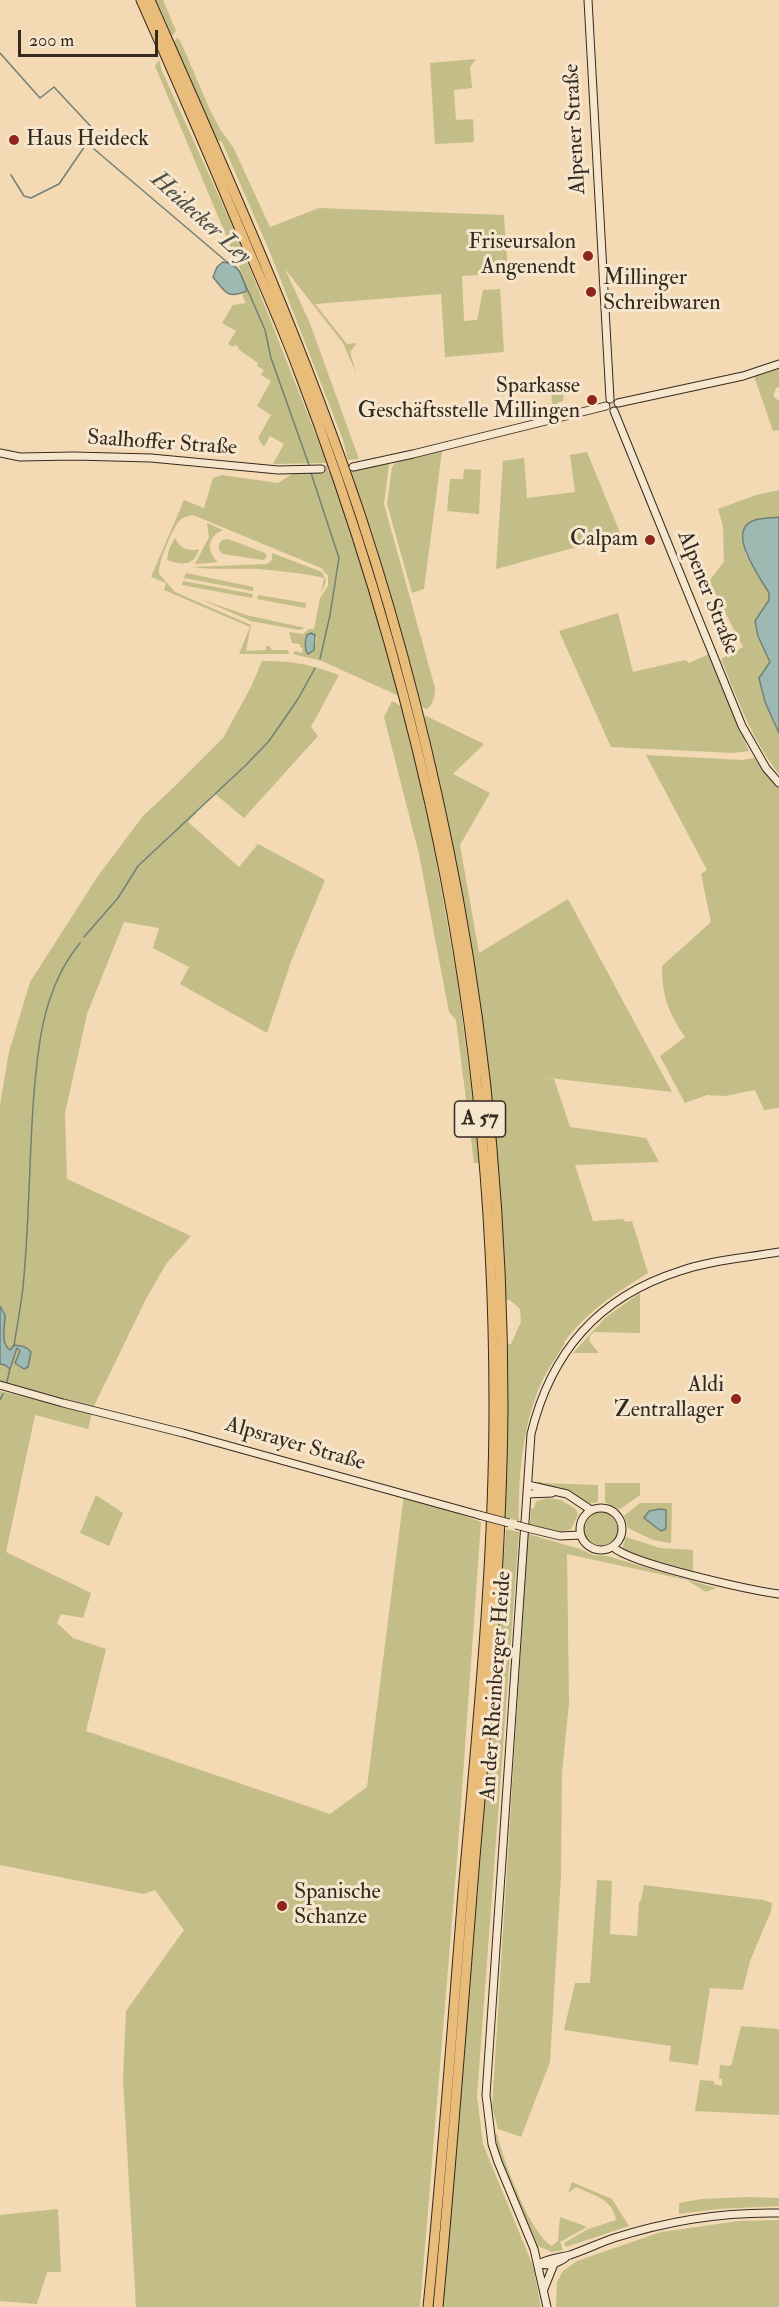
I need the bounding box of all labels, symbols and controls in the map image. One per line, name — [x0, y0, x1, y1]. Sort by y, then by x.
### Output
scale bar — [21, 18, 160, 56]
text: 200 m — [29, 29, 74, 52]
street label: Alpener Straße — [559, 63, 593, 195]
place label: Haus Heideck — [26, 127, 149, 153]
marker: Haus Heideck — [7, 133, 21, 147]
water label: Heidecker Ley — [144, 166, 256, 272]
place label: Friseursalon Angenendt — [468, 230, 576, 282]
marker: Friseursalon Angenendt — [581, 249, 595, 263]
place label: Millinger Schreibwaren — [603, 266, 721, 318]
marker: Millinger Schreibwaren — [584, 285, 598, 299]
place label: Sparkasse Geschäftsstelle Millingen — [358, 374, 580, 426]
marker: Sparkasse Geschäftsstelle Millingen — [585, 393, 599, 407]
street label: Saalhoffer Straße — [86, 426, 238, 462]
place label: Calpam — [570, 527, 638, 553]
street label: Alpener Straße — [670, 527, 744, 659]
marker: Calpam — [643, 533, 657, 547]
road number: A 57 — [454, 1101, 506, 1137]
place label: Aldi Zentrallager — [614, 1373, 724, 1424]
marker: Aldi Zentrallager — [729, 1392, 743, 1406]
street label: Alpsrayer Straße — [222, 1412, 368, 1478]
street label: An der Rheinberger Heide — [476, 1570, 518, 1802]
place label: Spanische Schanze — [294, 1880, 381, 1932]
marker: Spanische Schanze — [275, 1899, 289, 1913]

